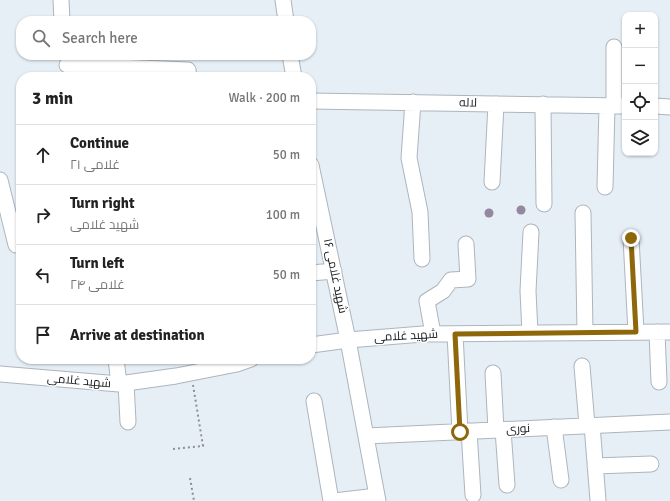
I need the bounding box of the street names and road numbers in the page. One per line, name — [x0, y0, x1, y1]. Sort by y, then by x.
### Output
street label: لاله — [459, 95, 477, 111]
street label: شهید غلامی ۱۶ — [320, 237, 350, 315]
street label: شهید غلامی — [374, 327, 438, 345]
street label: شهید غلامی — [47, 371, 112, 391]
street label: نوری — [506, 421, 530, 437]

